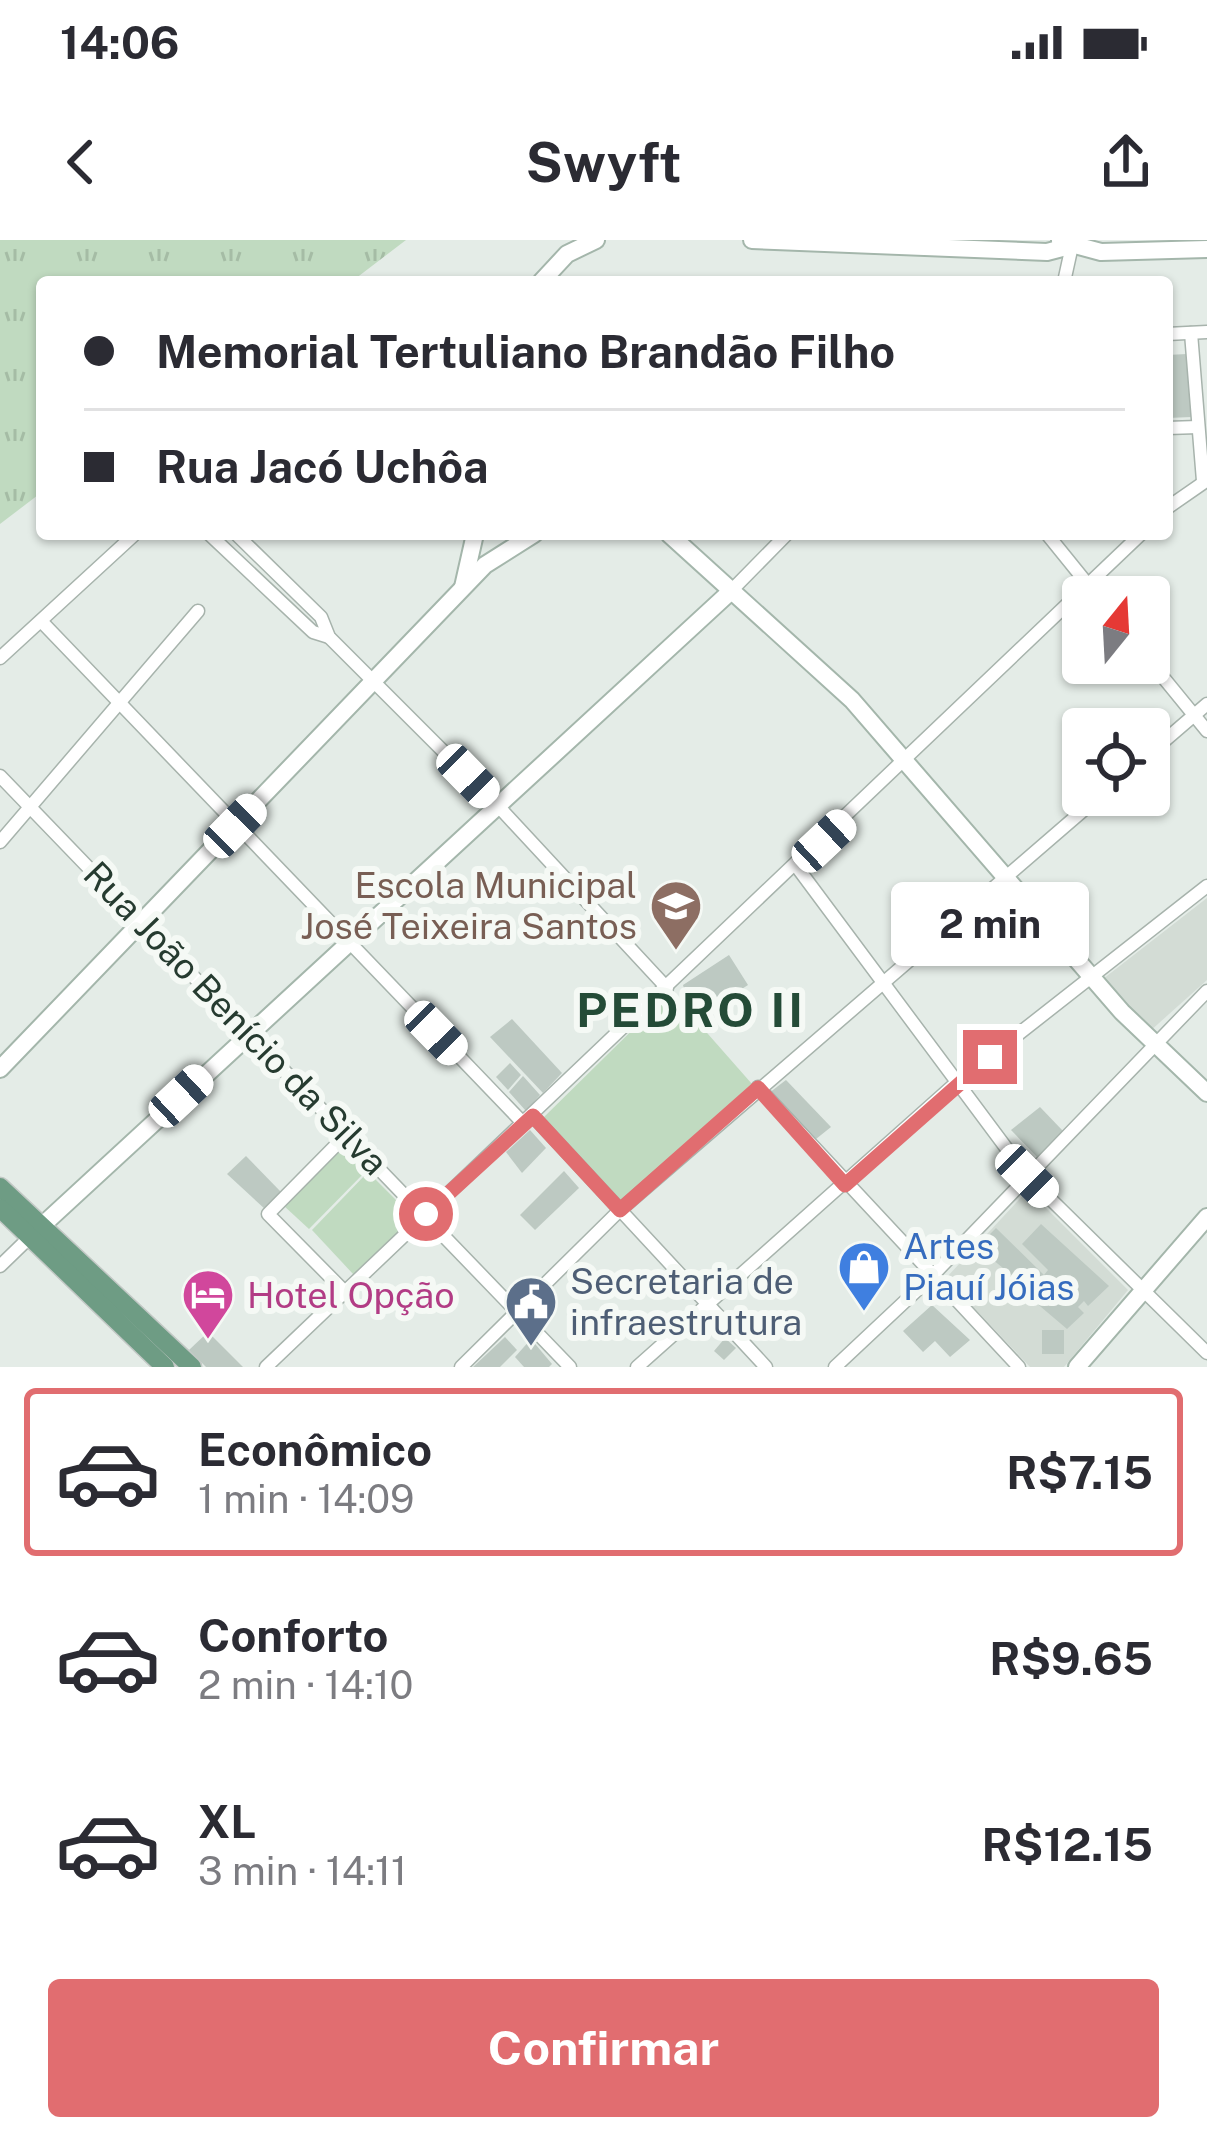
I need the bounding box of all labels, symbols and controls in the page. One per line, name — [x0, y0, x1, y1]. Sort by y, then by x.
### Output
text: 14:06 — [60, 16, 180, 69]
icon: back — [48, 129, 114, 195]
icon: share — [1093, 129, 1159, 195]
text: Swyft — [526, 131, 681, 194]
text: Memorial Tertuliano Brandão Filho — [156, 325, 895, 378]
text: Rua Jacó Uchôa — [156, 440, 488, 493]
north arrow — [1062, 576, 1170, 684]
map controls — [1062, 576, 1170, 816]
button: locate — [1062, 708, 1170, 816]
car — [430, 738, 506, 814]
car — [197, 788, 273, 864]
car — [785, 803, 863, 879]
street label: Rua João Benício da Silva — [76, 853, 396, 1183]
place label: Escola Municipal José Teixeira Santos — [300, 864, 637, 947]
school or university icon: Escola Municipal José Teixeira Santos — [648, 878, 704, 952]
callout: 2 min — [891, 883, 1089, 967]
text: 2 min — [939, 901, 1041, 947]
district label: PEDRO II — [576, 981, 806, 1038]
car — [398, 995, 474, 1071]
route end — [963, 1030, 1017, 1084]
car — [142, 1058, 220, 1134]
car — [989, 1138, 1065, 1214]
route start — [399, 1187, 453, 1241]
place label: Artes Piauí Jóias — [903, 1225, 1075, 1308]
shop icon: Artes Piauí Jóias — [836, 1239, 892, 1313]
place label: Secretaria de infraestrutura — [570, 1260, 802, 1343]
hotel icon: Hotel Opção — [180, 1267, 236, 1341]
place label: Hotel Opção — [247, 1274, 455, 1316]
public building icon: Secretaria de infraestrutura — [503, 1274, 559, 1348]
icon: car — [54, 1418, 162, 1526]
text: Econômico — [198, 1423, 432, 1476]
text: R$7.15 — [1006, 1446, 1153, 1499]
text: 1 min · 14:09 — [198, 1476, 414, 1522]
icon: car — [54, 1604, 162, 1712]
text: Conforto — [198, 1609, 388, 1662]
text: R$9.65 — [989, 1632, 1153, 1685]
text: 2 min · 14:10 — [198, 1662, 413, 1708]
icon: car — [54, 1790, 162, 1898]
text: XL — [198, 1795, 256, 1848]
text: R$12.15 — [981, 1818, 1153, 1871]
text: 3 min · 14:11 — [198, 1848, 407, 1894]
button: Confirmar — [48, 1979, 1159, 2117]

